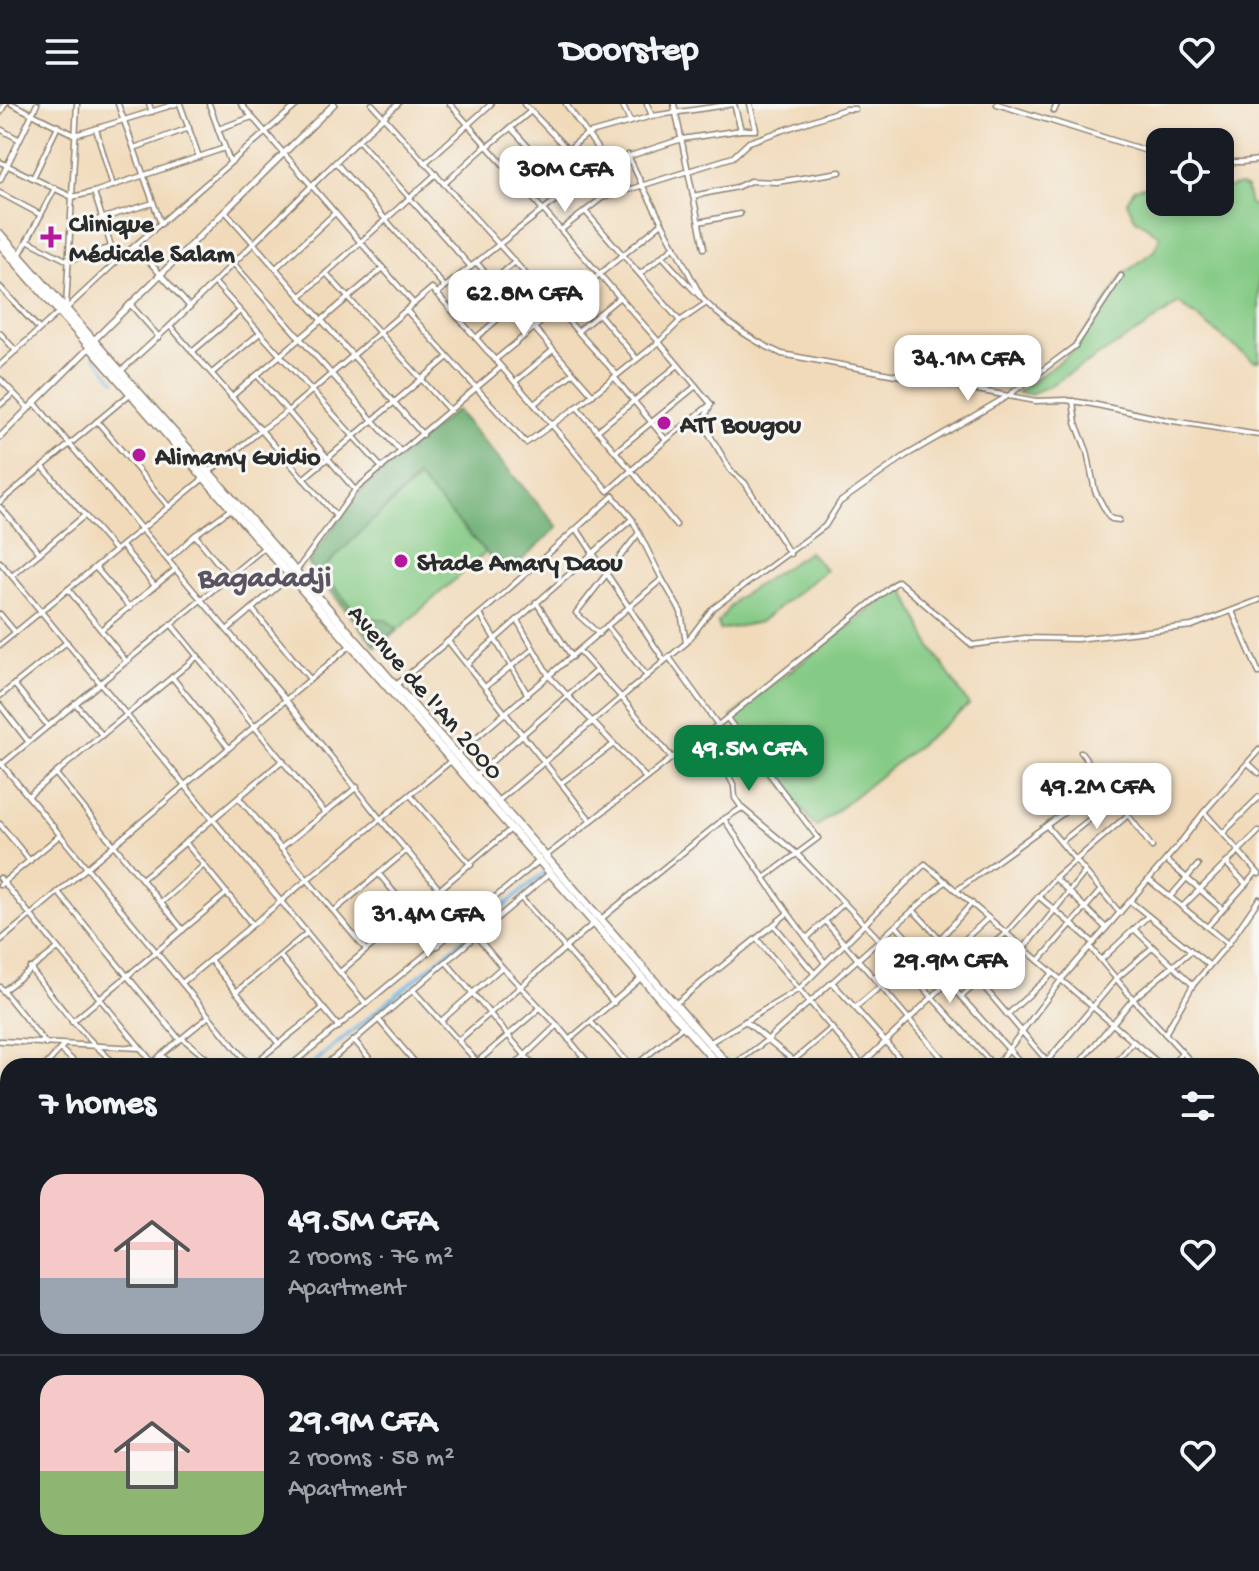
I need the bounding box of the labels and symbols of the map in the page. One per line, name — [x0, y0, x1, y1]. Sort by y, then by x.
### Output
pin: 30M CFA — [491, 146, 639, 214]
place label: Clinique Médicale Salam — [69, 211, 236, 272]
marker: Clinique Médicale Salam — [40, 226, 62, 248]
pin: 62.8M CFA — [432, 270, 616, 338]
pin: 34.1M CFA — [876, 335, 1060, 403]
place label: ATT Bougou — [679, 412, 802, 443]
marker: ATT Bougou — [655, 414, 673, 432]
place label: Alimamy Guidio — [154, 444, 321, 475]
marker: Alimamy Guidio — [130, 446, 148, 464]
place label: Stade Amary Daou — [417, 550, 623, 581]
marker: Stade Amary Daou — [392, 552, 410, 570]
district label: Bagadadji — [198, 563, 331, 598]
street label: Avenue de l'An 2000 — [339, 600, 508, 788]
pin: 49.5M CFA — [657, 725, 841, 793]
pin: 49.2M CFA — [1005, 763, 1189, 831]
pin: 31.4M CFA — [336, 891, 520, 959]
pin: 29.9M CFA — [858, 937, 1042, 1005]

